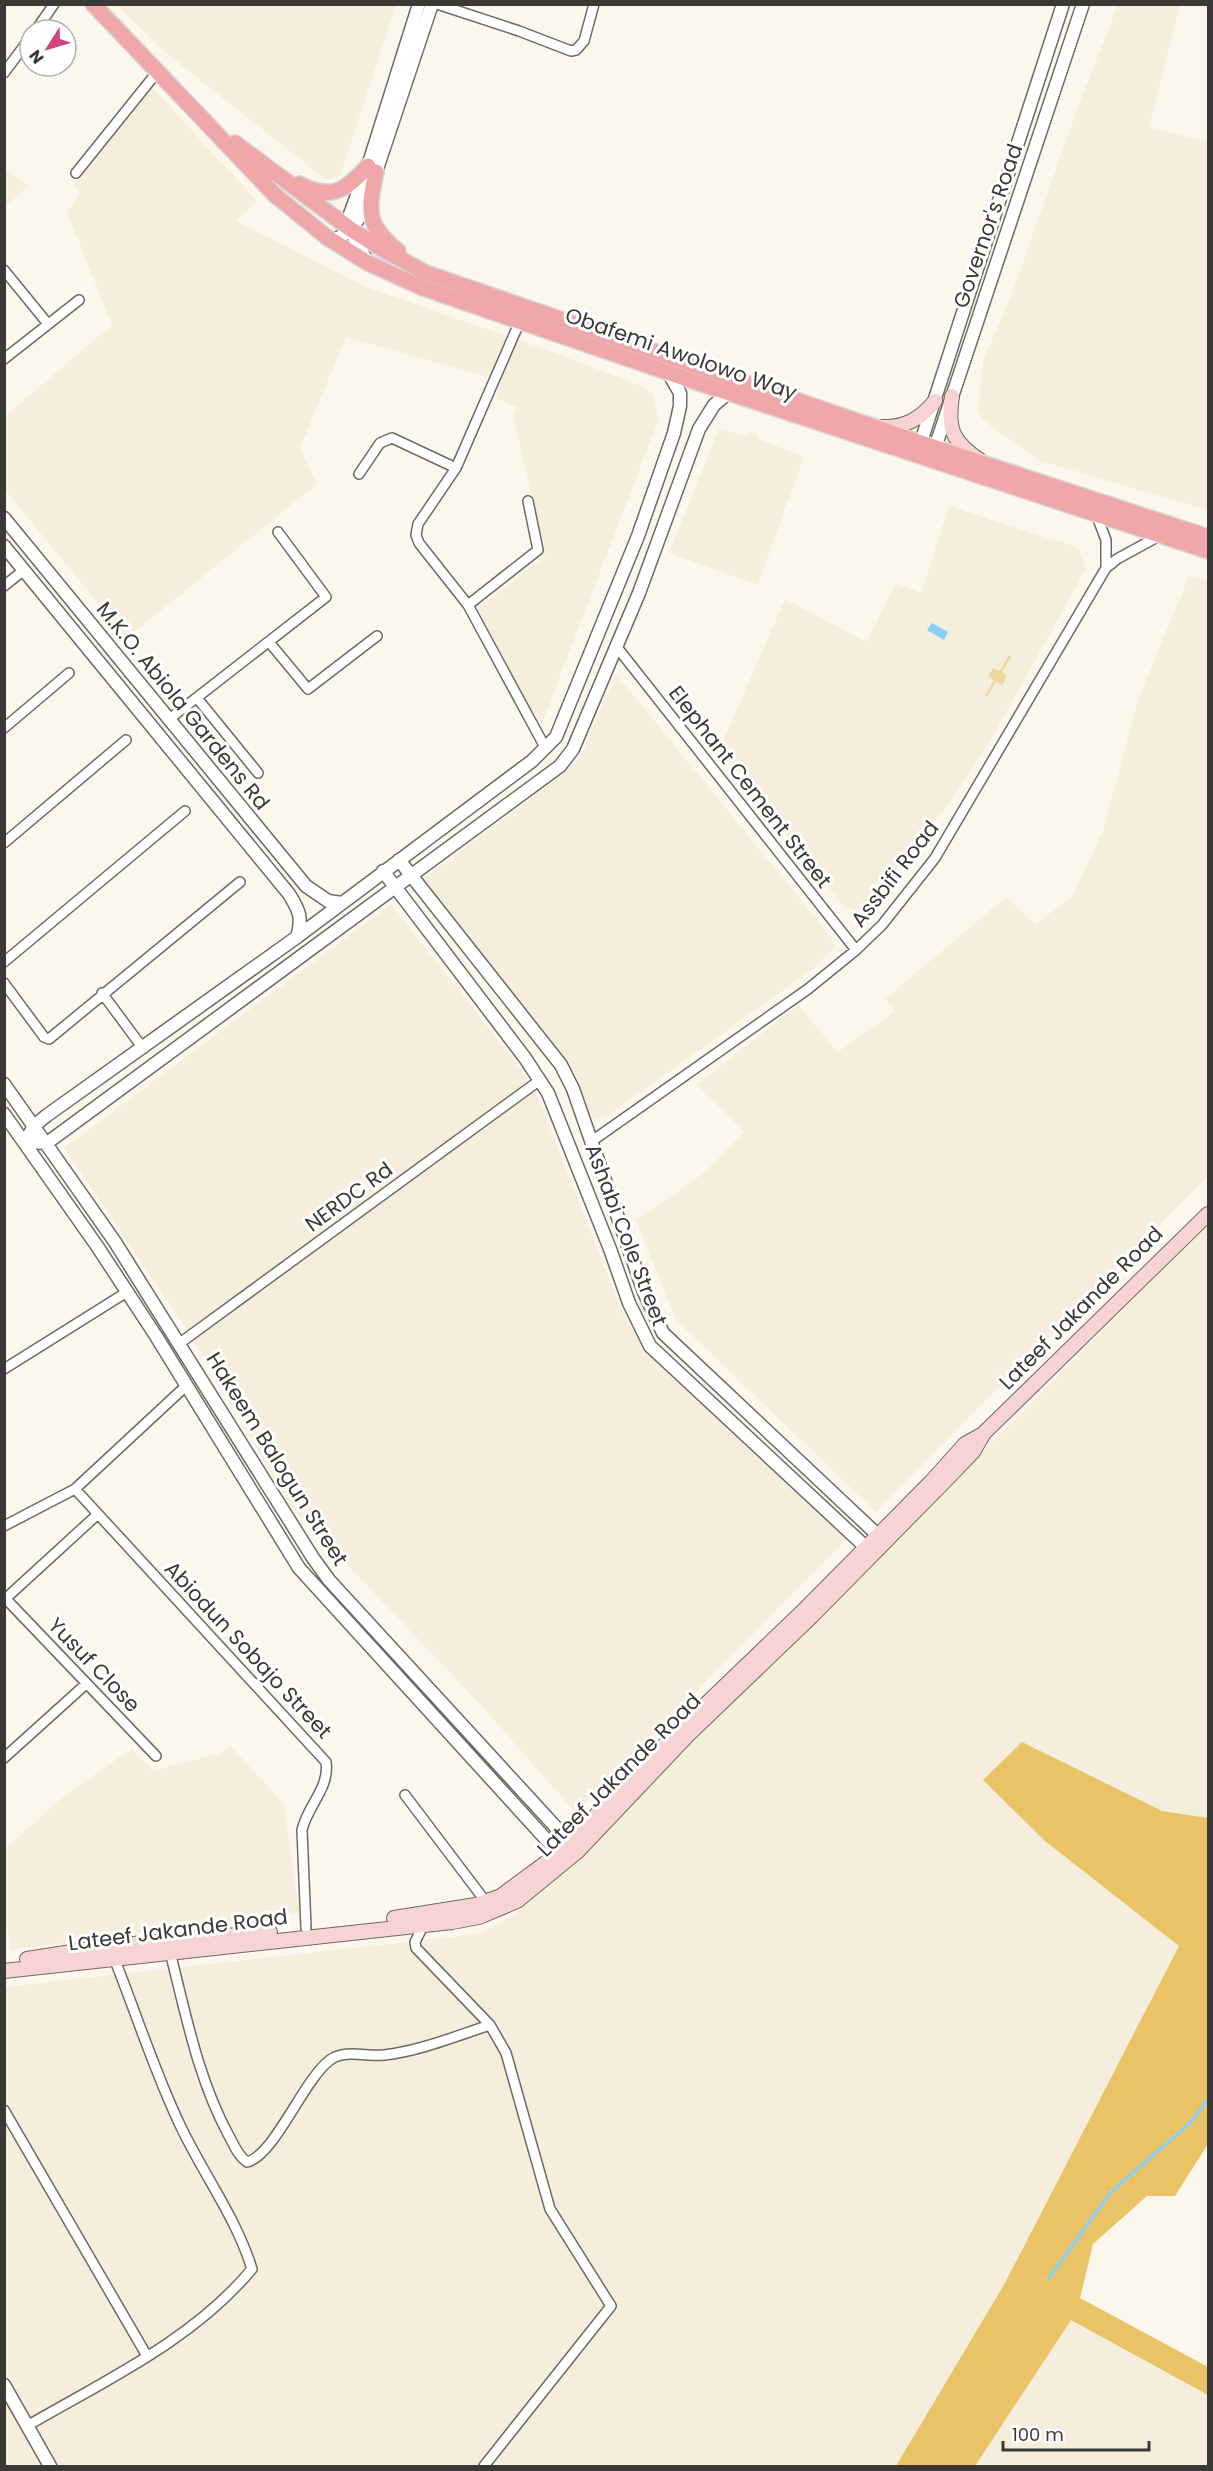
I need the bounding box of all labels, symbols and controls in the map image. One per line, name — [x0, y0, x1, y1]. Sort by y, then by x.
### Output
north arrow — [18, 18, 78, 78]
text: N — [24, 45, 49, 68]
street label: Governor's Road — [946, 140, 1029, 312]
street label: Obafemi Awolowo Way — [561, 300, 801, 407]
street label: M.K.O. Abiola Gardens Rd — [90, 595, 277, 816]
street label: Elephant Cement Street — [662, 679, 839, 894]
street label: Assbifi Road — [844, 814, 945, 933]
street label: Ashabi Cole Street — [578, 1140, 675, 1330]
street label: NERDC Rd — [299, 1155, 398, 1238]
street label: Lateef Jakande Road — [992, 1219, 1169, 1396]
street label: Hakeem Balogun Street — [200, 1346, 355, 1571]
street label: Abiodun Sobajo Street — [158, 1554, 339, 1745]
street label: Yusuf Close — [42, 1611, 147, 1718]
street label: Lateef Jakande Road — [530, 1686, 707, 1863]
street label: Lateef Jakande Road — [67, 1902, 289, 1957]
scale bar — [1003, 2414, 1148, 2452]
text: 100 m — [1012, 2422, 1064, 2447]

